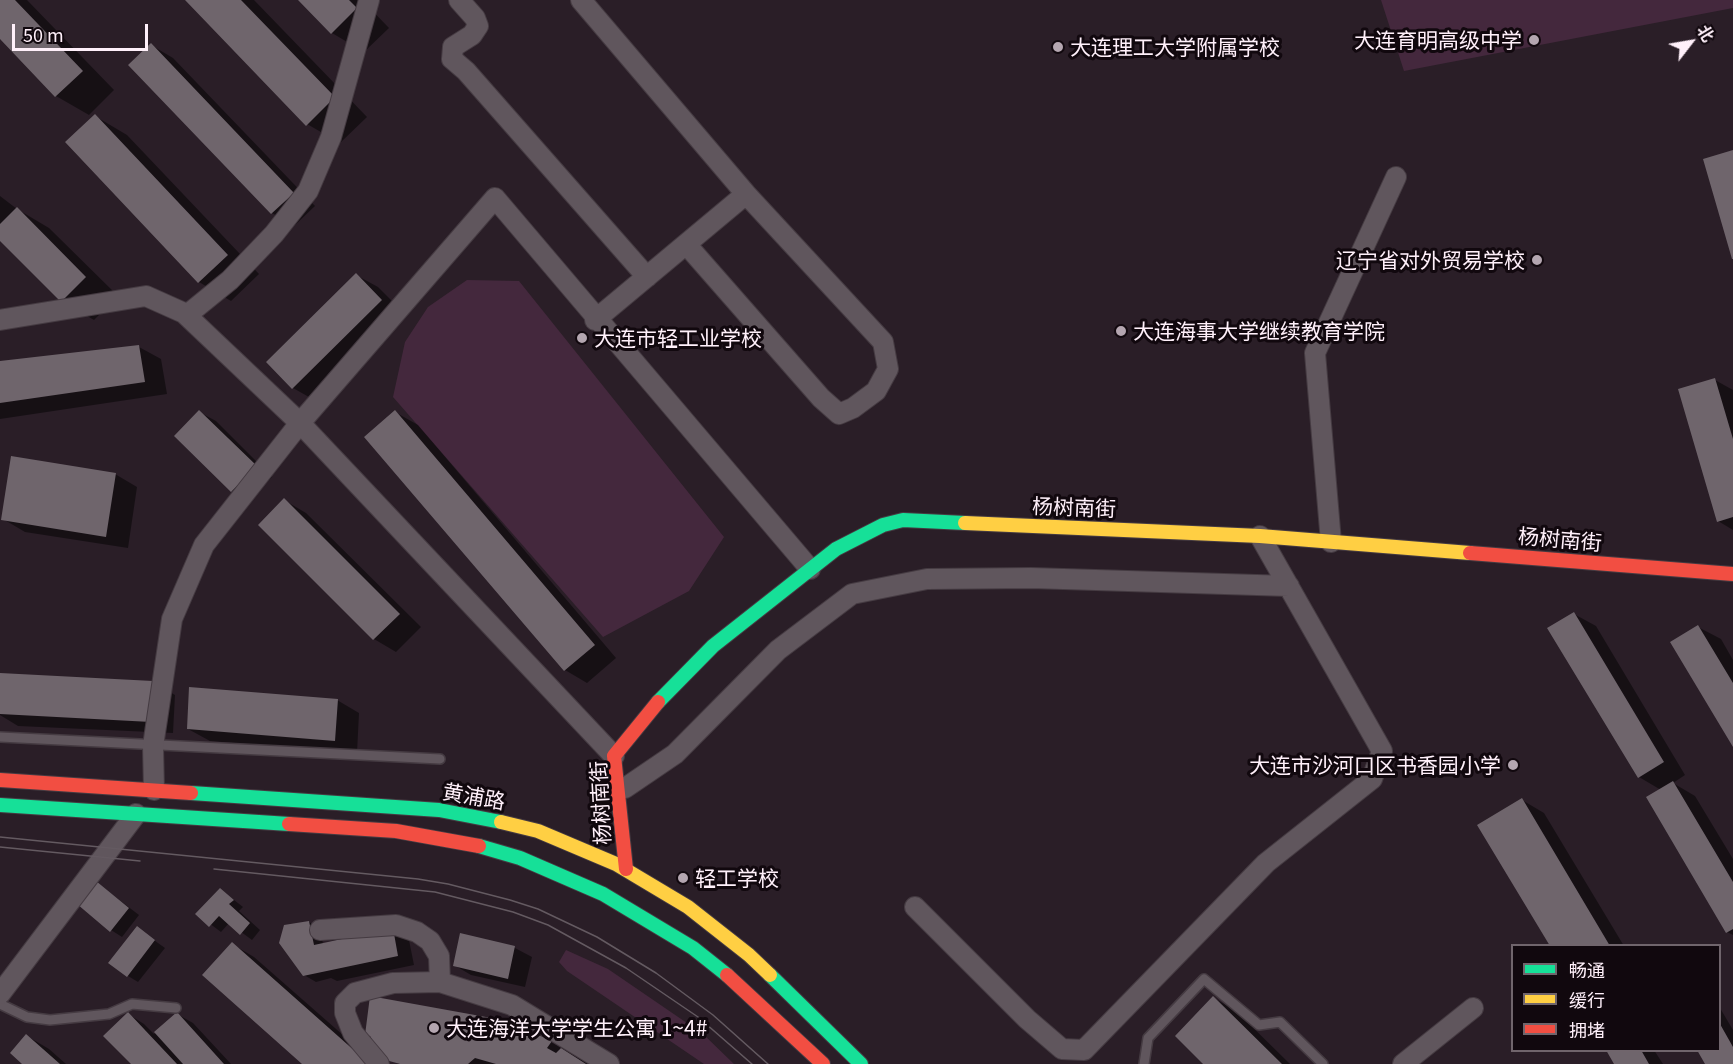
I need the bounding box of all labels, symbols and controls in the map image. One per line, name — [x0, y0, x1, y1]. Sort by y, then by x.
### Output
scale bar — [15, 12, 152, 50]
north arrow — [1661, 12, 1721, 72]
text: 北 — [1692, 20, 1721, 46]
text: 50 m — [23, 21, 64, 47]
place label: 大连育明高级中学 — [1354, 27, 1522, 53]
marker: 大连育明高级中学 — [1527, 33, 1541, 47]
place label: 大连理工大学附属学校 — [1070, 34, 1280, 60]
marker: 大连理工大学附属学校 — [1051, 40, 1065, 54]
place label: 辽宁省对外贸易学校 — [1336, 247, 1525, 273]
marker: 辽宁省对外贸易学校 — [1530, 253, 1544, 267]
place label: 大连海事大学继续教育学院 — [1133, 318, 1385, 344]
marker: 大连海事大学继续教育学院 — [1114, 324, 1128, 338]
place label: 大连市轻工业学校 — [594, 325, 762, 351]
marker: 大连市轻工业学校 — [575, 331, 589, 345]
street label: 杨树南街 — [1032, 493, 1116, 521]
street label: 杨树南街 — [1517, 523, 1603, 555]
place label: 大连市沙河口区书香园小学 — [1249, 752, 1501, 778]
marker: 大连市沙河口区书香园小学 — [1506, 758, 1520, 772]
street label: 杨树南街 — [585, 760, 615, 846]
street label: 黄浦路 — [441, 778, 507, 814]
place label: 轻工学校 — [695, 865, 779, 891]
marker: 轻工学校 — [676, 871, 690, 885]
legend — [1511, 944, 1721, 1052]
text: 畅通 — [1569, 956, 1605, 982]
text: 缓行 — [1569, 986, 1605, 1012]
place label: 大连海洋大学学生公寓 1~4# — [446, 1015, 707, 1041]
text: 拥堵 — [1569, 1016, 1605, 1042]
marker: 大连海洋大学学生公寓 1~4# — [427, 1021, 441, 1035]

